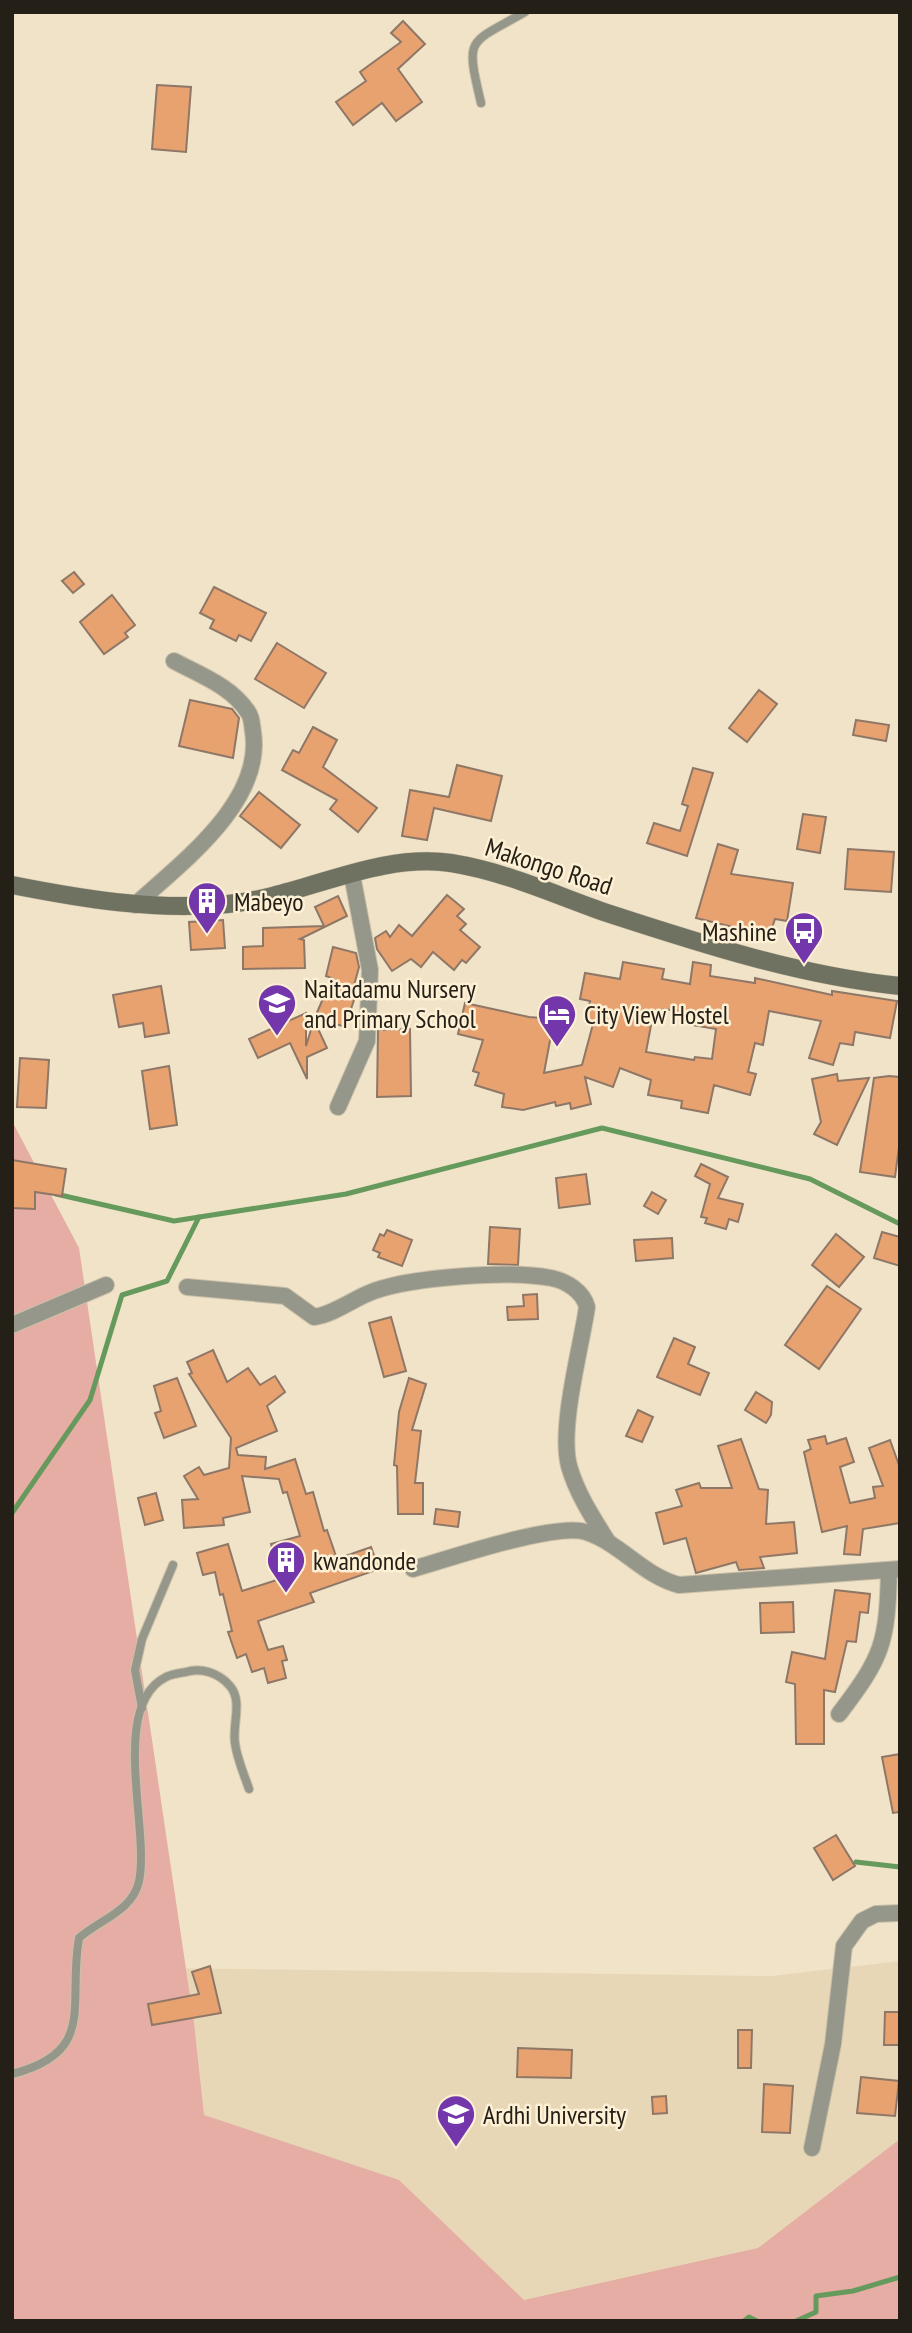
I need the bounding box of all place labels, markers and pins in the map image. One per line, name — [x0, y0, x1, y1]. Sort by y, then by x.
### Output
building icon: Mabeyo — [186, 880, 228, 935]
place label: Mabeyo — [234, 885, 304, 918]
bus stop icon: Mashine — [783, 910, 825, 965]
place label: Mashine — [702, 915, 777, 948]
place label: Naitadamu Nursery and Primary School — [304, 972, 476, 1035]
school or university icon: Naitadamu Nursery and Primary School — [256, 982, 298, 1037]
hotel icon: City View Hostel — [536, 993, 578, 1048]
place label: City View Hostel — [584, 998, 729, 1031]
building icon: kwandonde — [265, 1539, 307, 1594]
place label: kwandonde — [313, 1544, 416, 1577]
school or university icon: Ardhi University — [435, 2093, 477, 2148]
place label: Ardhi University — [483, 2098, 626, 2131]

